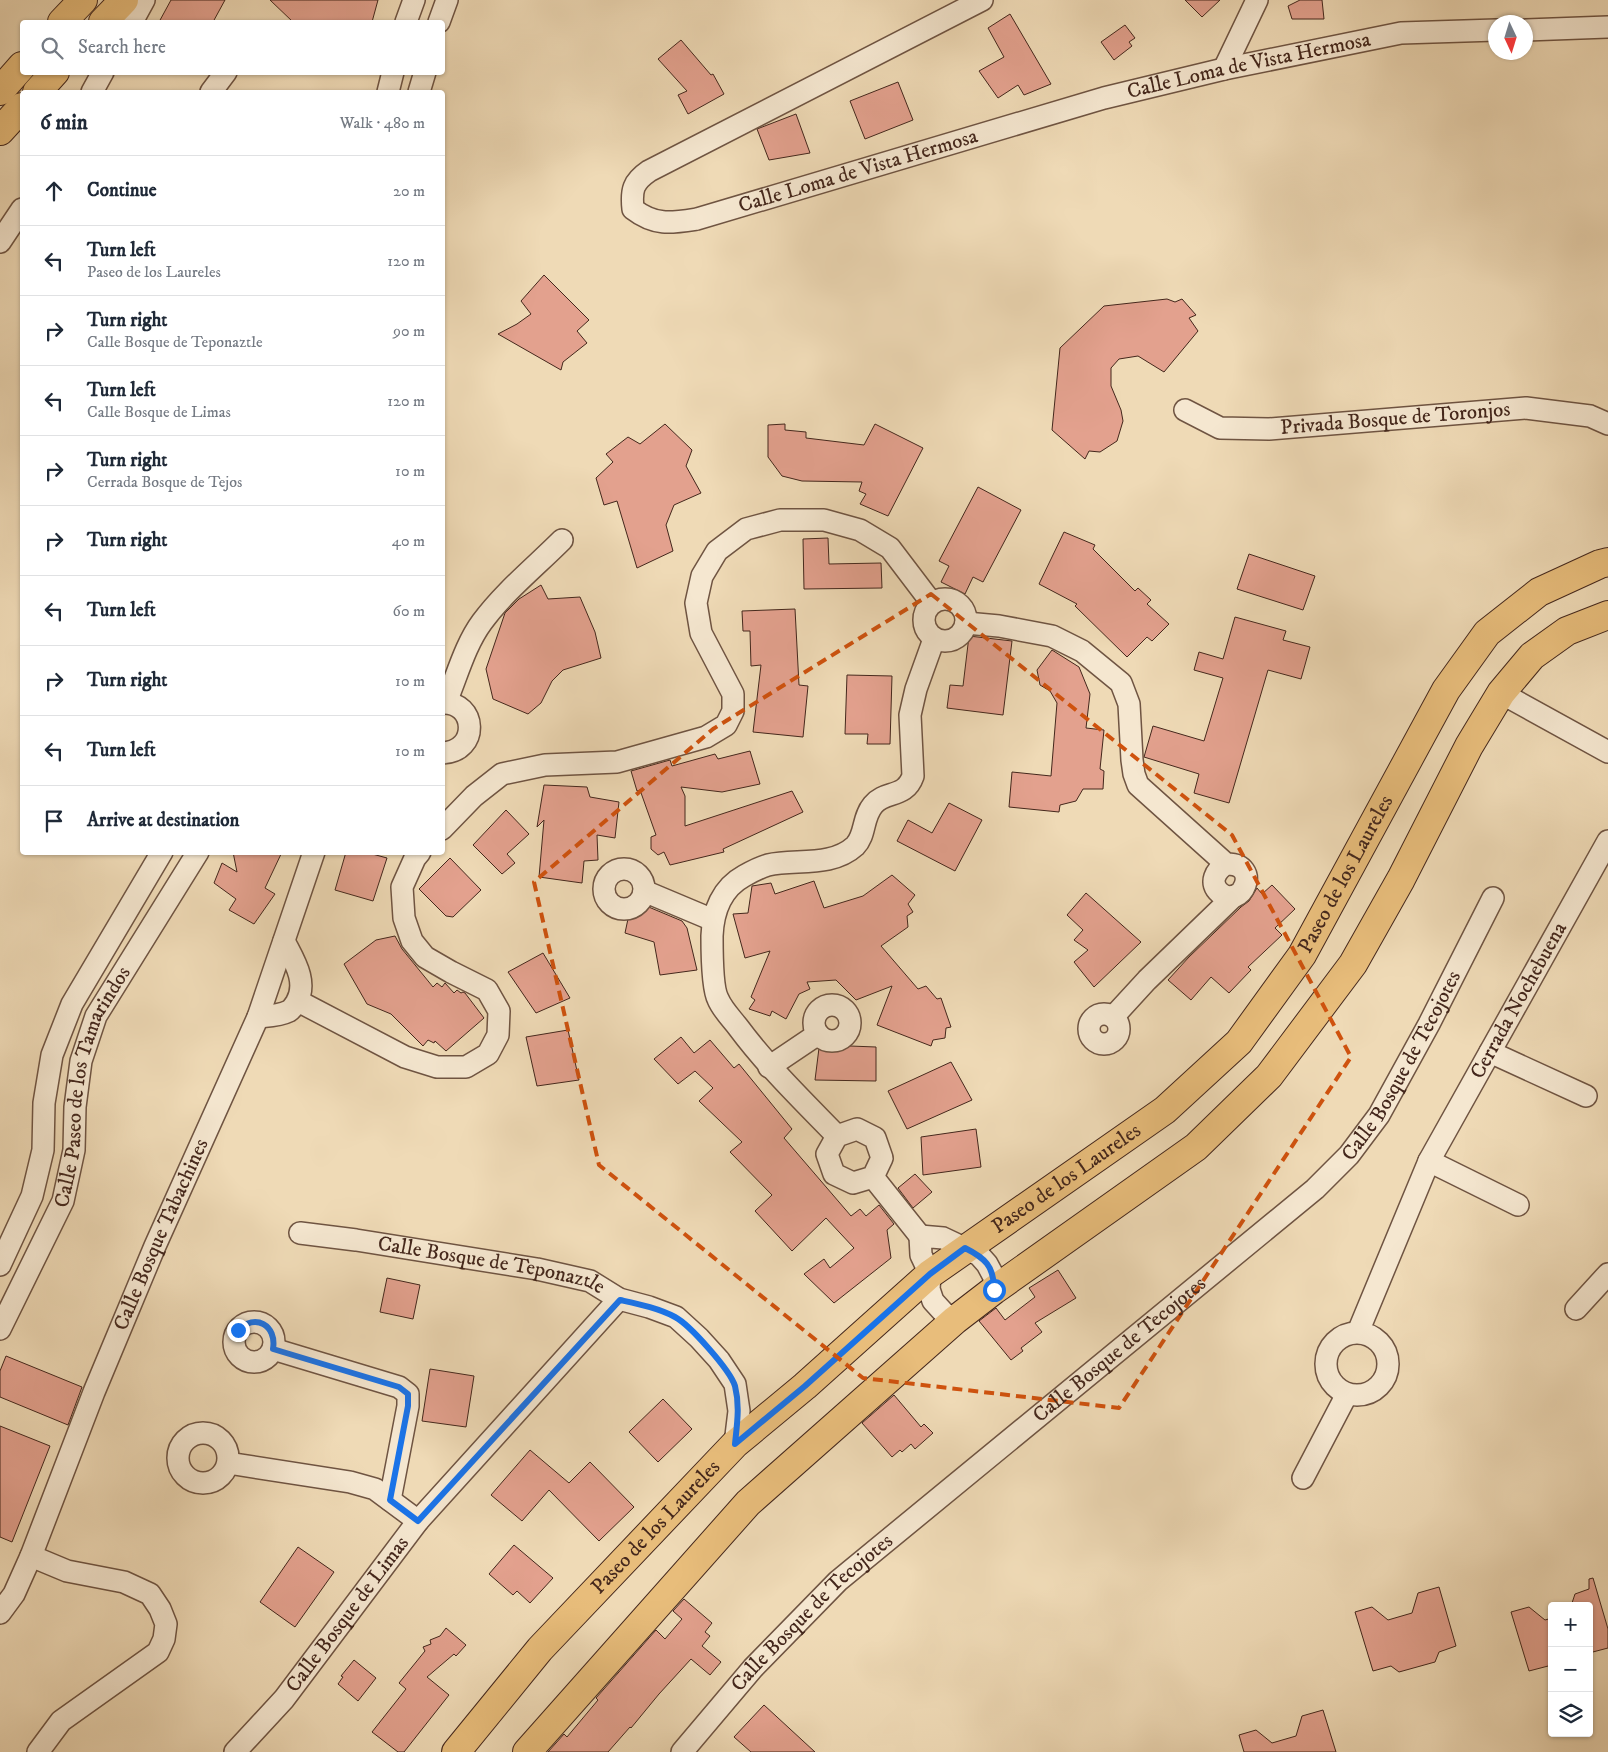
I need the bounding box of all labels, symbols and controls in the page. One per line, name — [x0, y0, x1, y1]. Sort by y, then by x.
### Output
north arrow — [1488, 15, 1533, 60]
search box — [20, 20, 445, 75]
street label: Calle Loma de Vista Hermosa — [1125, 26, 1373, 105]
icon: search — [38, 34, 66, 62]
text: Search here — [78, 36, 166, 59]
text: 6 min — [40, 110, 88, 136]
text: Walk · 480 m — [340, 113, 425, 133]
street label: Calle Loma de Vista Hermosa — [735, 123, 981, 219]
icon: ahead — [40, 177, 68, 205]
text: Continue — [87, 179, 157, 202]
text: 20 m — [393, 181, 425, 201]
text: Turn left — [87, 239, 156, 262]
icon: left — [40, 247, 68, 275]
text: 120 m — [387, 251, 425, 271]
text: Paseo de los Laureles — [87, 262, 221, 282]
text: Turn right — [87, 309, 167, 332]
icon: right — [40, 317, 68, 345]
text: 90 m — [393, 321, 425, 341]
text: Calle Bosque de Teponaztle — [87, 332, 263, 352]
text: Turn left — [87, 379, 156, 402]
icon: left — [40, 387, 68, 415]
text: 120 m — [387, 391, 425, 411]
street label: Privada Bosque de Toronjos — [1279, 396, 1511, 441]
text: Calle Bosque de Limas — [87, 402, 231, 422]
text: Turn right — [87, 449, 167, 472]
icon: right — [40, 457, 68, 485]
text: 10 m — [395, 461, 425, 481]
text: Cerrada Bosque de Tejos — [87, 472, 242, 492]
icon: right — [40, 527, 68, 555]
text: Turn right — [87, 529, 167, 552]
text: 40 m — [392, 531, 425, 551]
icon: left — [40, 597, 68, 625]
text: Turn left — [87, 599, 156, 622]
text: 60 m — [393, 601, 425, 621]
icon: right — [40, 667, 68, 695]
text: Turn right — [87, 669, 167, 692]
text: 10 m — [395, 671, 425, 691]
icon: left — [40, 737, 68, 765]
text: Turn left — [87, 739, 156, 762]
text: 10 m — [395, 741, 425, 761]
street label: Paseo de los Laureles — [1292, 791, 1399, 958]
icon: arrive — [40, 807, 68, 835]
text: Arrive at destination — [87, 809, 239, 832]
street label: Cerrada Nochebuena — [1465, 918, 1573, 1083]
street label: Calle Paseo de los Tamarindos — [49, 962, 137, 1210]
street label: Calle Bosque de Tecojotes — [1336, 966, 1467, 1166]
street label: Paseo de los Laureles — [987, 1118, 1146, 1240]
street label: Calle Bosque Tabachines — [108, 1135, 215, 1335]
street label: Calle Bosque de Teponaztle — [376, 1231, 610, 1300]
street label: Calle Bosque de Tecojotes — [1028, 1271, 1211, 1428]
route start — [983, 1279, 1006, 1302]
route end — [227, 1319, 250, 1342]
street label: Paseo de los Laureles — [586, 1454, 726, 1600]
street label: Calle Bosque de Tecojotes — [726, 1528, 898, 1697]
street label: Calle Bosque de Limas — [280, 1531, 415, 1698]
map controls — [1548, 1602, 1593, 1737]
button: + — [1548, 1602, 1593, 1647]
button: − — [1548, 1647, 1593, 1692]
button: layers — [1548, 1692, 1593, 1737]

